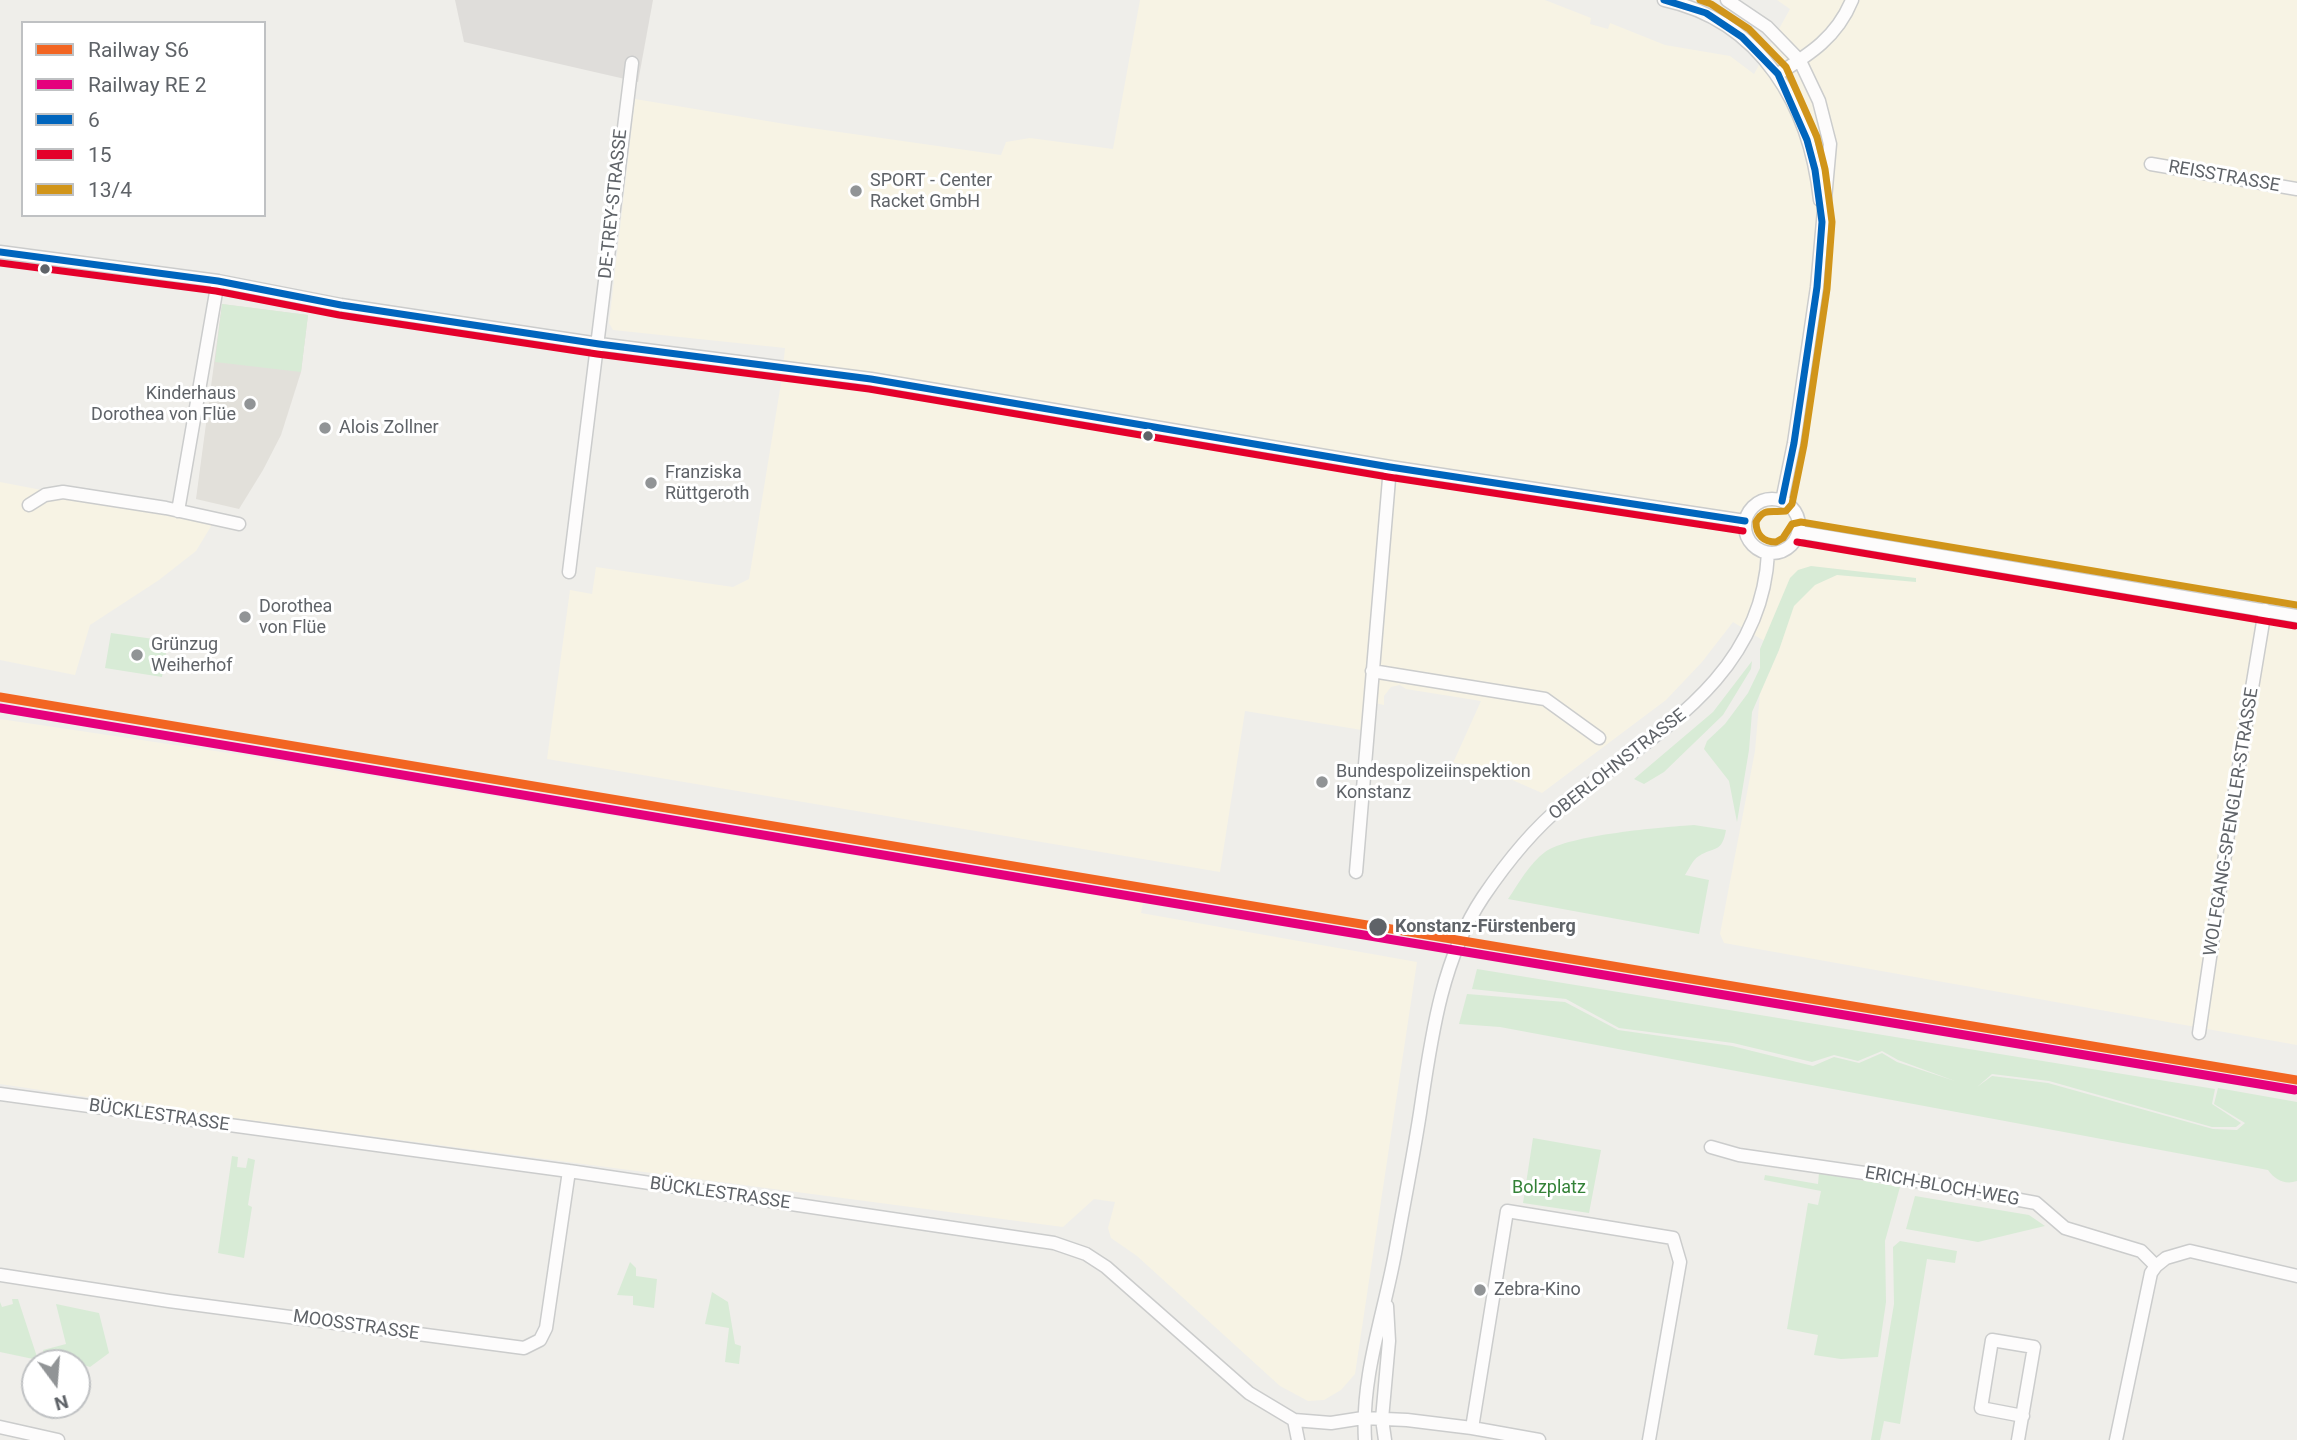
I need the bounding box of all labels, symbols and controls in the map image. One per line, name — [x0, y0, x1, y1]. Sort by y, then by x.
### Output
legend — [21, 21, 266, 217]
text: Railway S6 — [88, 38, 189, 62]
text: Railway RE 2 — [88, 73, 207, 97]
text: 6 — [88, 108, 100, 132]
street label: DE-TREY-STRASSE — [595, 128, 633, 280]
text: 15 — [88, 143, 112, 167]
street label: REISSTRASSE — [2167, 157, 2281, 197]
place label: SPORT - Center Racket GmbH — [870, 170, 992, 212]
text: 13/4 — [88, 178, 132, 202]
marker: SPORT - Center Racket GmbH — [848, 183, 864, 199]
unlabelled marker — [38, 262, 52, 276]
place label: Kinderhaus Dorothea von Flüe — [91, 383, 236, 426]
marker: Kinderhaus Dorothea von Flüe — [242, 396, 258, 412]
place label: Alois Zollner — [339, 417, 439, 439]
marker: Alois Zollner — [317, 420, 333, 436]
unlabelled marker — [1141, 429, 1155, 443]
place label: Franziska Rüttgeroth — [665, 462, 749, 504]
marker: Franziska Rüttgeroth — [643, 475, 659, 491]
place label: Dorothea von Flüe — [259, 596, 332, 638]
marker: Dorothea von Flüe — [237, 609, 253, 625]
place label: Grünzug Weiherhof — [151, 634, 233, 676]
marker: Grünzug Weiherhof — [129, 647, 145, 663]
street label: WOLFGANG-SPENGLER-STRASSE — [2200, 686, 2264, 958]
street label: OBERLOHNSTRASSE — [1545, 705, 1691, 825]
place label: Bundespolizeiinspektion Konstanz — [1336, 761, 1531, 804]
marker: Bundespolizeiinspektion Konstanz — [1314, 774, 1330, 790]
marker: Konstanz-Fürstenberg — [1367, 916, 1389, 938]
place label: Konstanz-Fürstenberg — [1395, 916, 1576, 938]
street label: BÜCKLESTRASSE — [87, 1095, 231, 1137]
street label: ERICH-BLOCH-WEG — [1863, 1163, 2021, 1211]
street label: BÜCKLESTRASSE — [648, 1173, 792, 1215]
park label: Bolzplatz — [1512, 1177, 1586, 1199]
place label: Zebra-Kino — [1494, 1279, 1581, 1301]
marker: Zebra-Kino — [1472, 1282, 1488, 1298]
street label: MOOSSTRASSE — [292, 1306, 420, 1346]
north arrow — [21, 1349, 91, 1419]
text: N — [52, 1390, 71, 1416]

